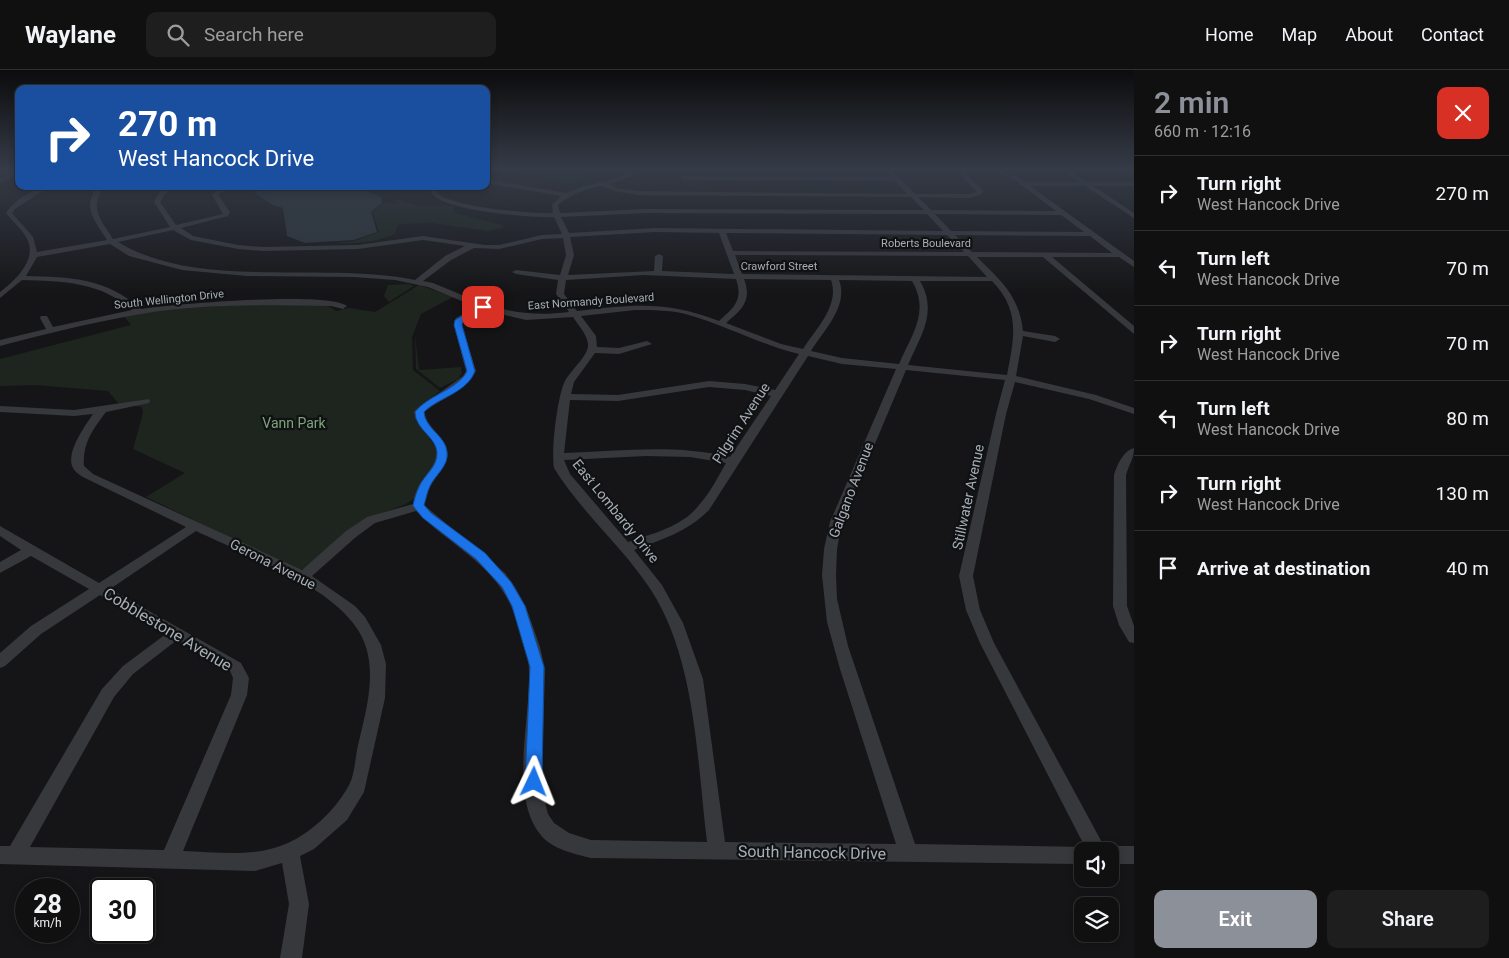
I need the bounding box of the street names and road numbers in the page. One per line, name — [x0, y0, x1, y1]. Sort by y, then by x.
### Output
street label: Roberts Boulevard — [881, 237, 971, 250]
street label: Crawford Street — [741, 260, 818, 273]
street label: South Wellington Drive — [114, 287, 225, 312]
street label: East Normandy Boulevard — [527, 291, 655, 312]
street label: Pilgrim Avenue — [709, 380, 773, 466]
street label: Galgano Avenue — [825, 440, 877, 540]
street label: Stillwater Avenue — [949, 443, 987, 551]
street label: East Lombardy Drive — [569, 456, 663, 566]
street label: Gerona Avenue — [227, 535, 319, 593]
street label: Cobblestone Avenue — [100, 584, 235, 675]
street label: South Hancock Drive — [738, 842, 886, 863]

